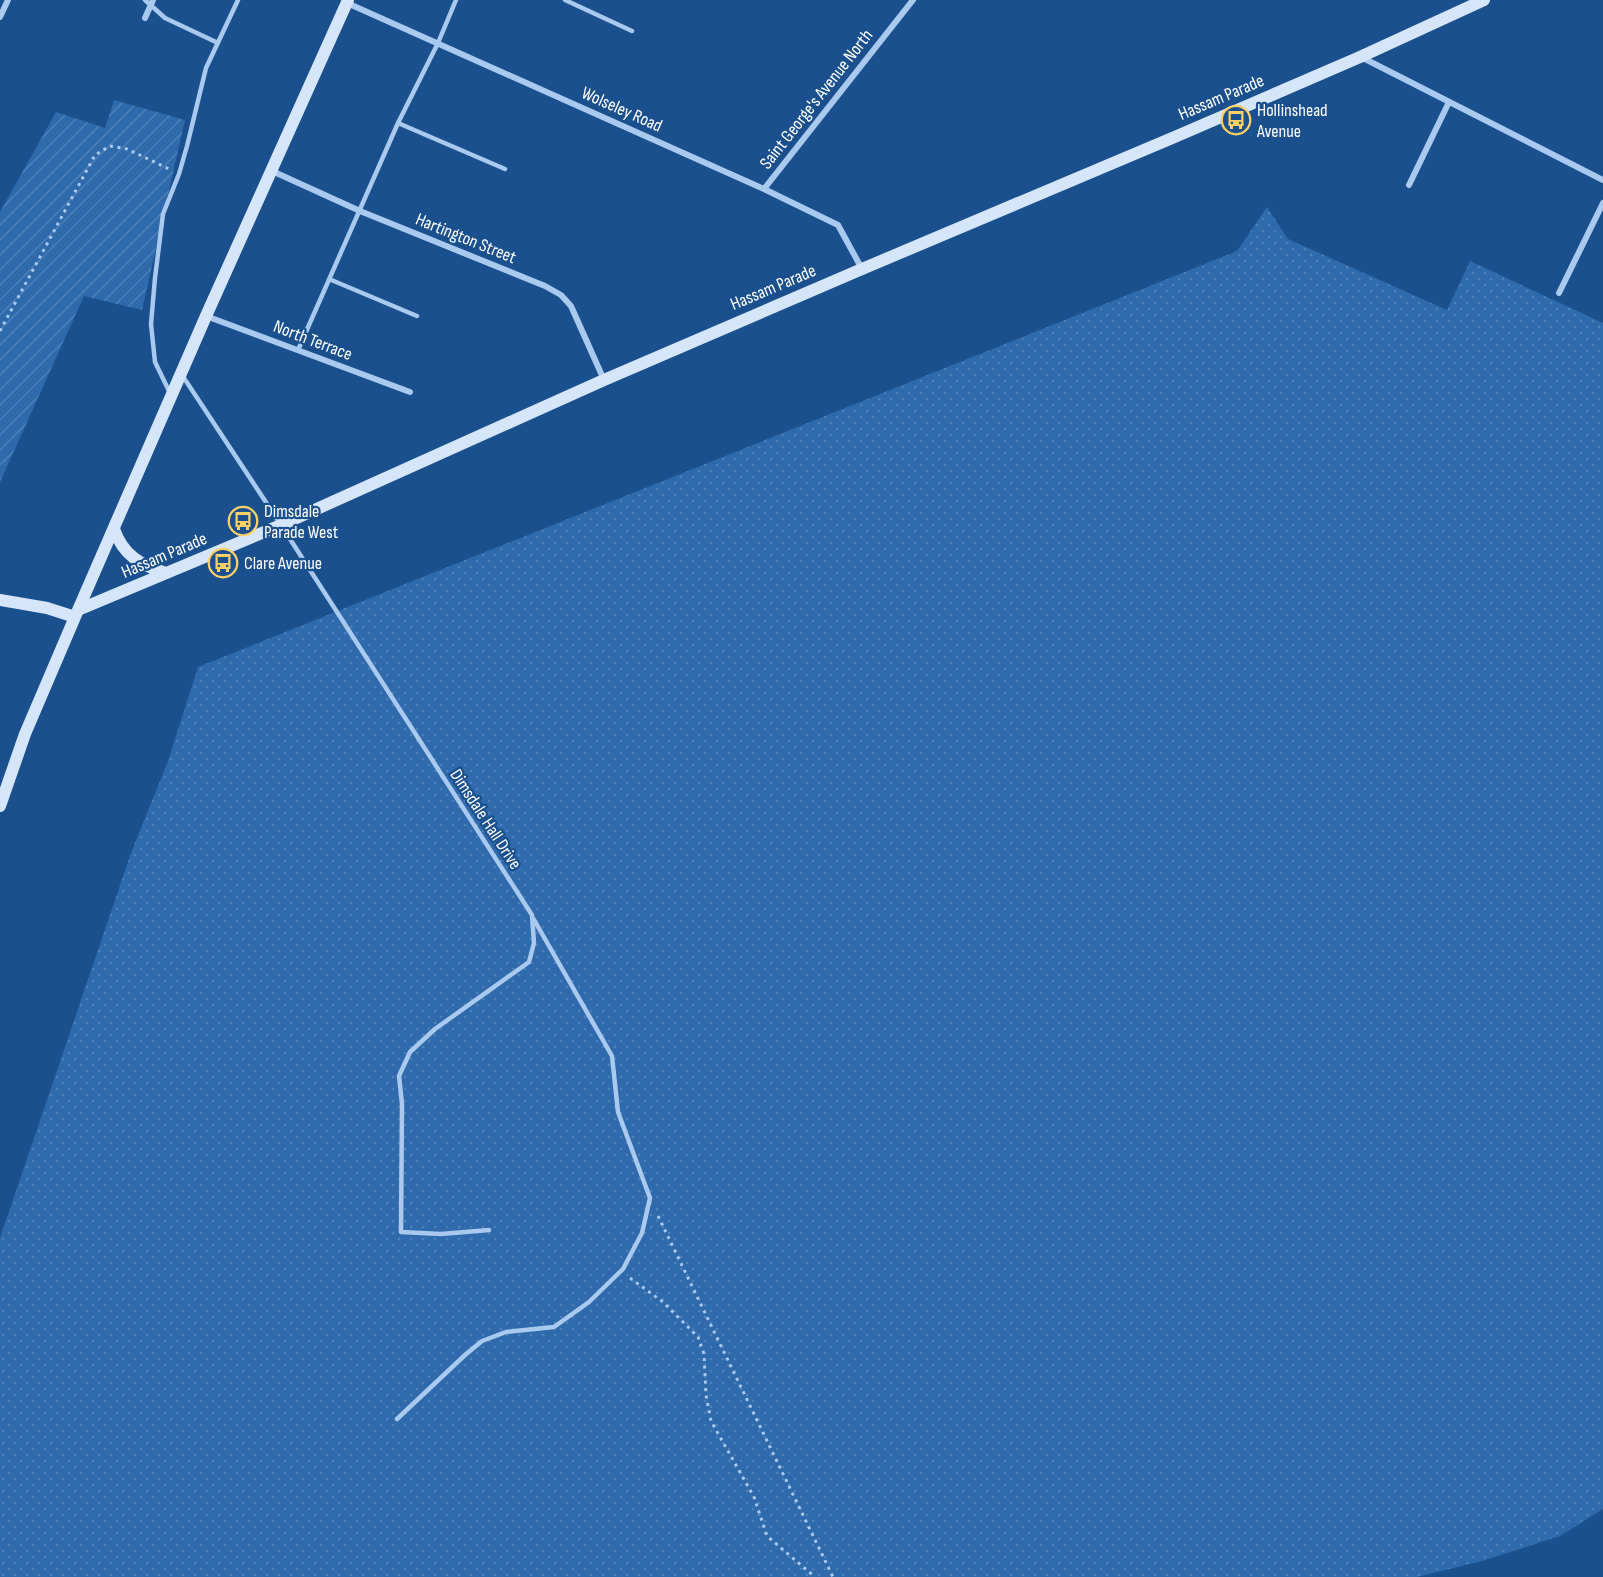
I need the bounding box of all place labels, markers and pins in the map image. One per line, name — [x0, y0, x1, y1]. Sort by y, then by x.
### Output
place label: Hollinshead Avenue — [1256, 100, 1328, 142]
bus stop icon: Hollinshead Avenue — [1220, 104, 1252, 136]
place label: Dimsdale Parade West — [264, 501, 339, 543]
bus stop icon: Dimsdale Parade West — [227, 505, 259, 537]
bus stop icon: Clare Avenue — [207, 547, 239, 579]
place label: Clare Avenue — [244, 553, 322, 574]

